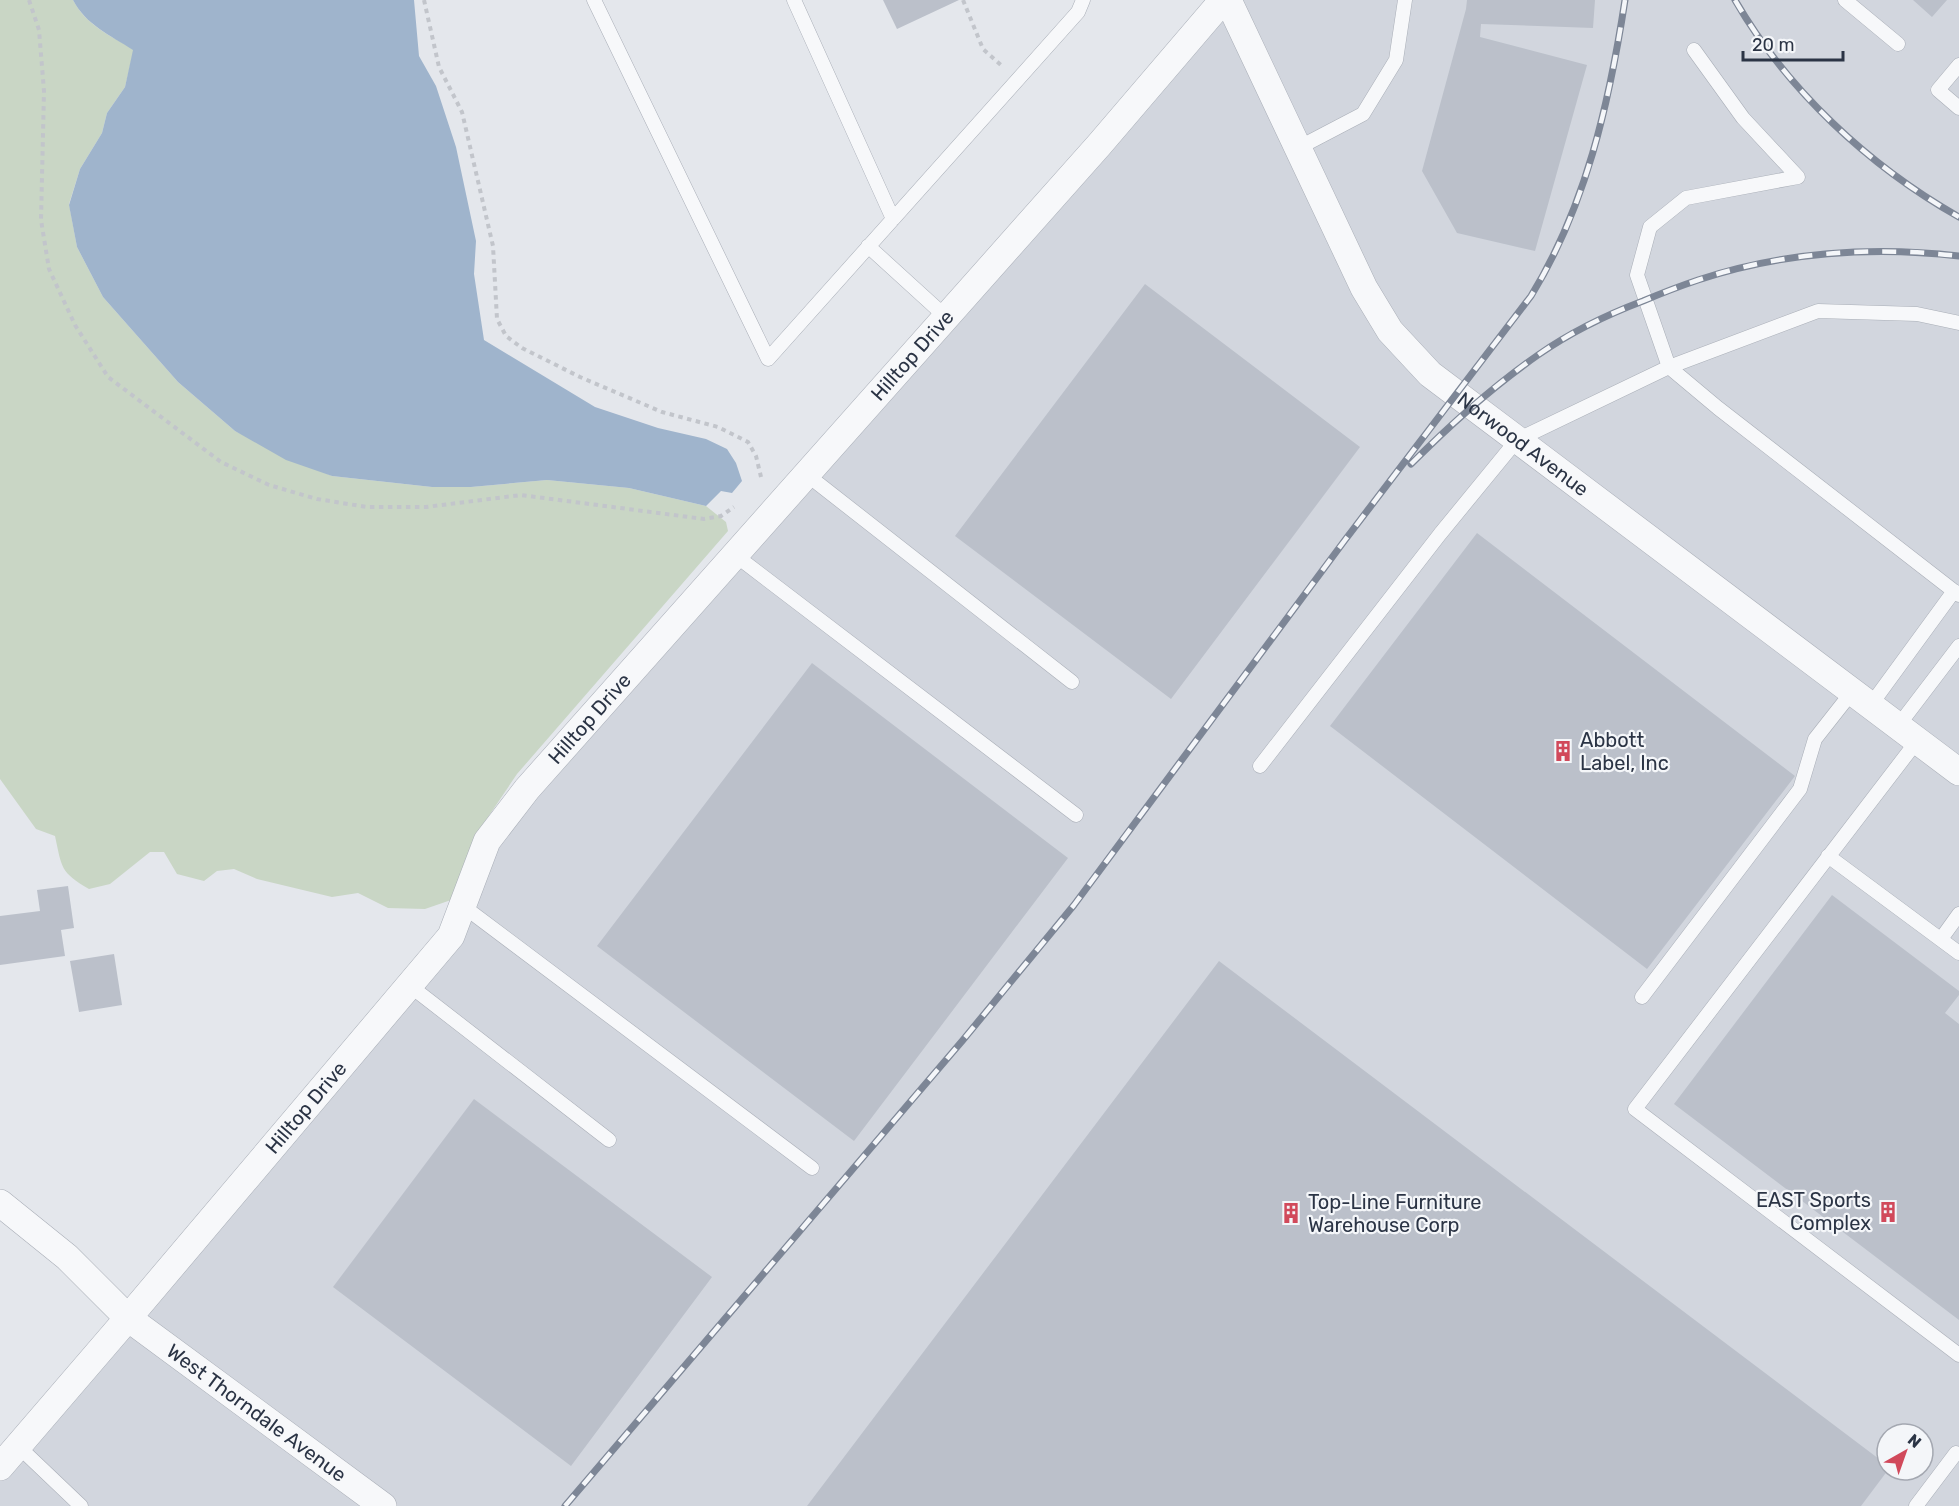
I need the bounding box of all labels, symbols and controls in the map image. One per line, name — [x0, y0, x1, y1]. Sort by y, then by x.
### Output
scale bar — [1743, 24, 1844, 62]
text: 20 m — [1752, 34, 1794, 56]
street label: Hilltop Drive — [866, 305, 959, 406]
street label: Norwood Avenue — [1453, 387, 1593, 501]
street label: Hilltop Drive — [543, 668, 636, 769]
place label: Abbott Label, Inc — [1580, 728, 1669, 775]
building icon: Abbott Label, Inc — [1551, 739, 1575, 763]
street label: Hilltop Drive — [260, 1057, 352, 1159]
place label: EAST Sports Complex — [1756, 1188, 1871, 1235]
place label: Top-Line Furniture Warehouse Corp — [1308, 1190, 1481, 1237]
building icon: EAST Sports Complex — [1876, 1200, 1900, 1224]
building icon: Top-Line Furniture Warehouse Corp — [1279, 1201, 1303, 1225]
street label: West Thorndale Avenue — [162, 1339, 351, 1487]
north arrow — [1875, 1422, 1935, 1482]
text: N — [1904, 1430, 1925, 1452]

